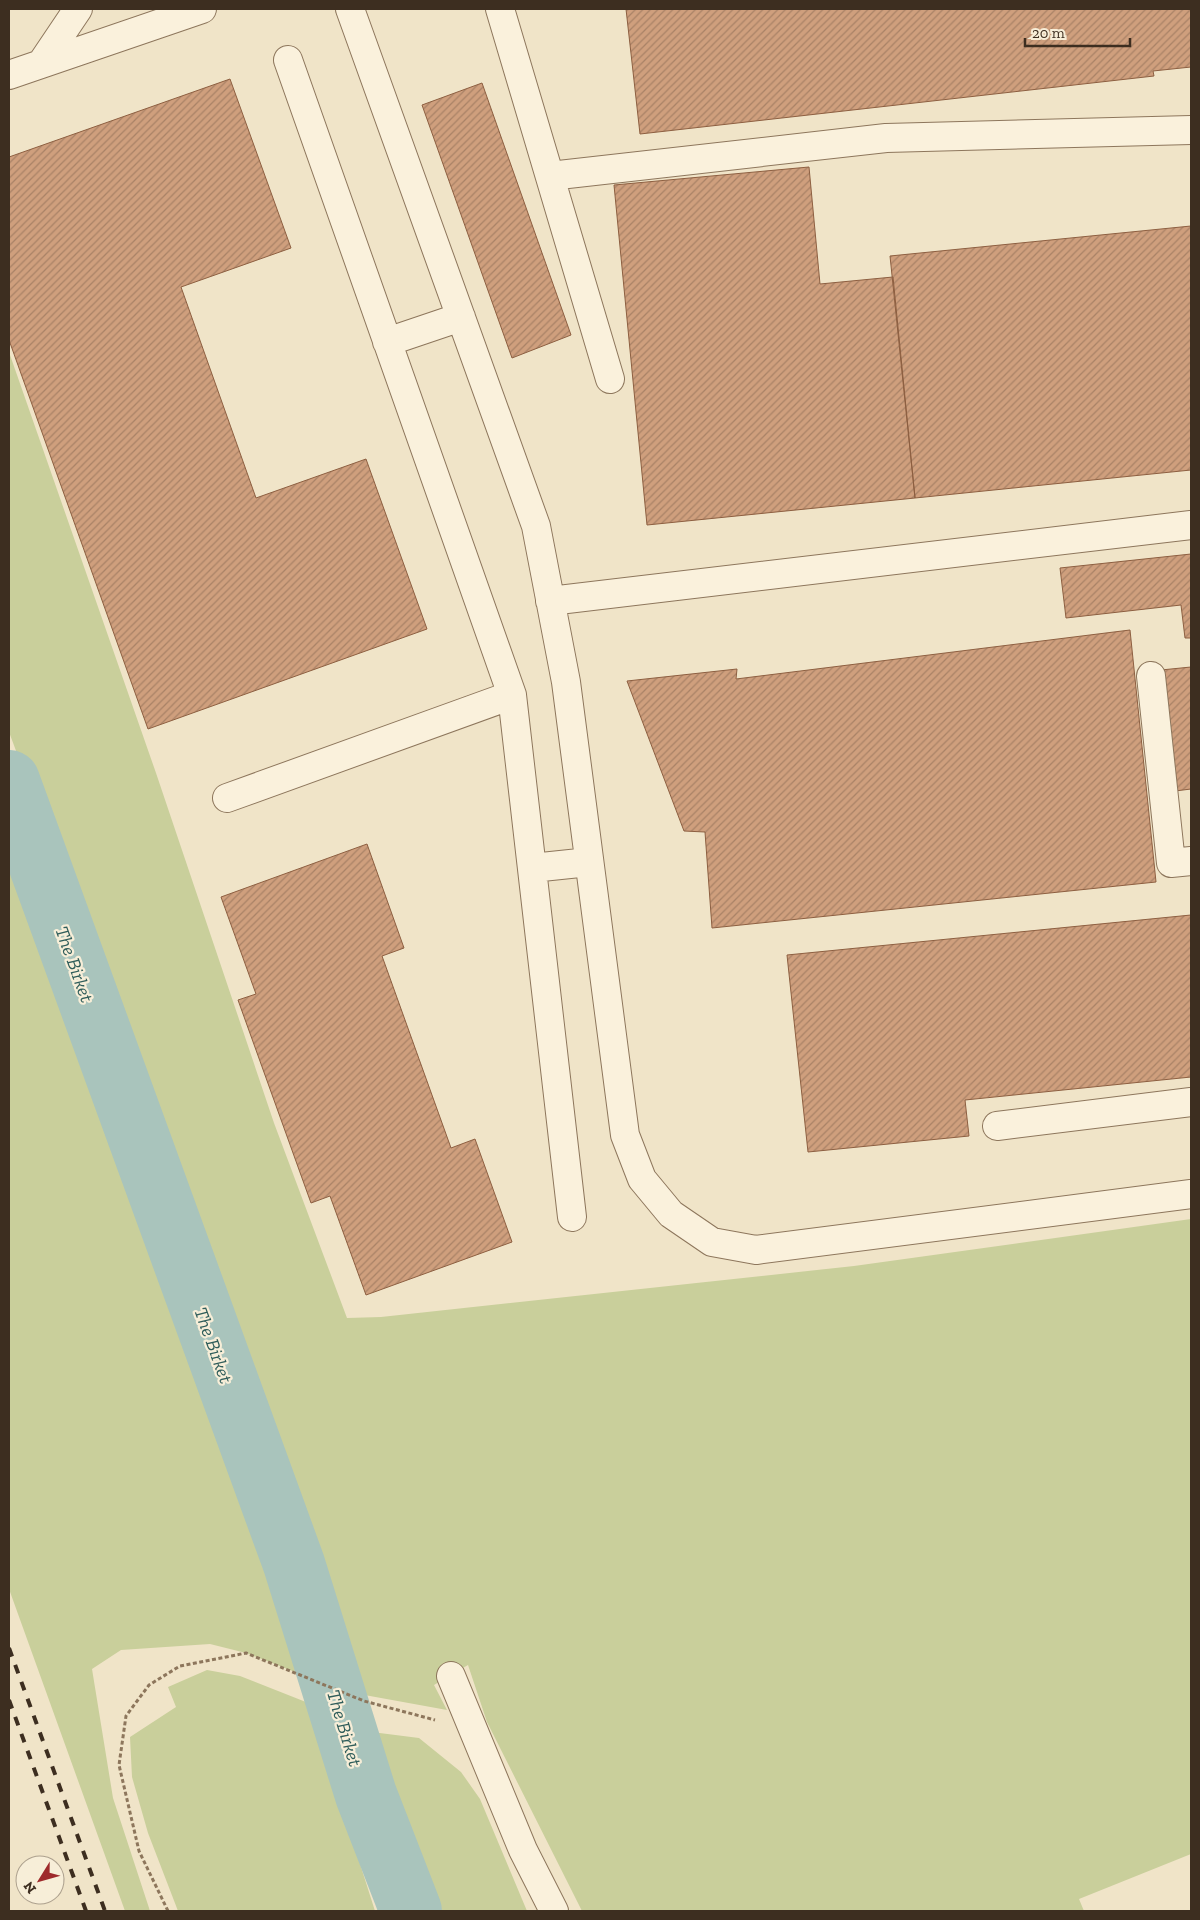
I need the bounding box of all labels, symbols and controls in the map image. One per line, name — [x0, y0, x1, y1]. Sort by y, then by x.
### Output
scale bar — [1025, 15, 1130, 47]
text: 20 m — [1032, 24, 1065, 42]
water label: The Birket — [50, 923, 99, 1006]
water label: The Birket — [189, 1304, 238, 1387]
water label: The Birket — [322, 1687, 367, 1770]
north arrow — [15, 1855, 65, 1905]
text: N — [20, 1878, 40, 1897]

